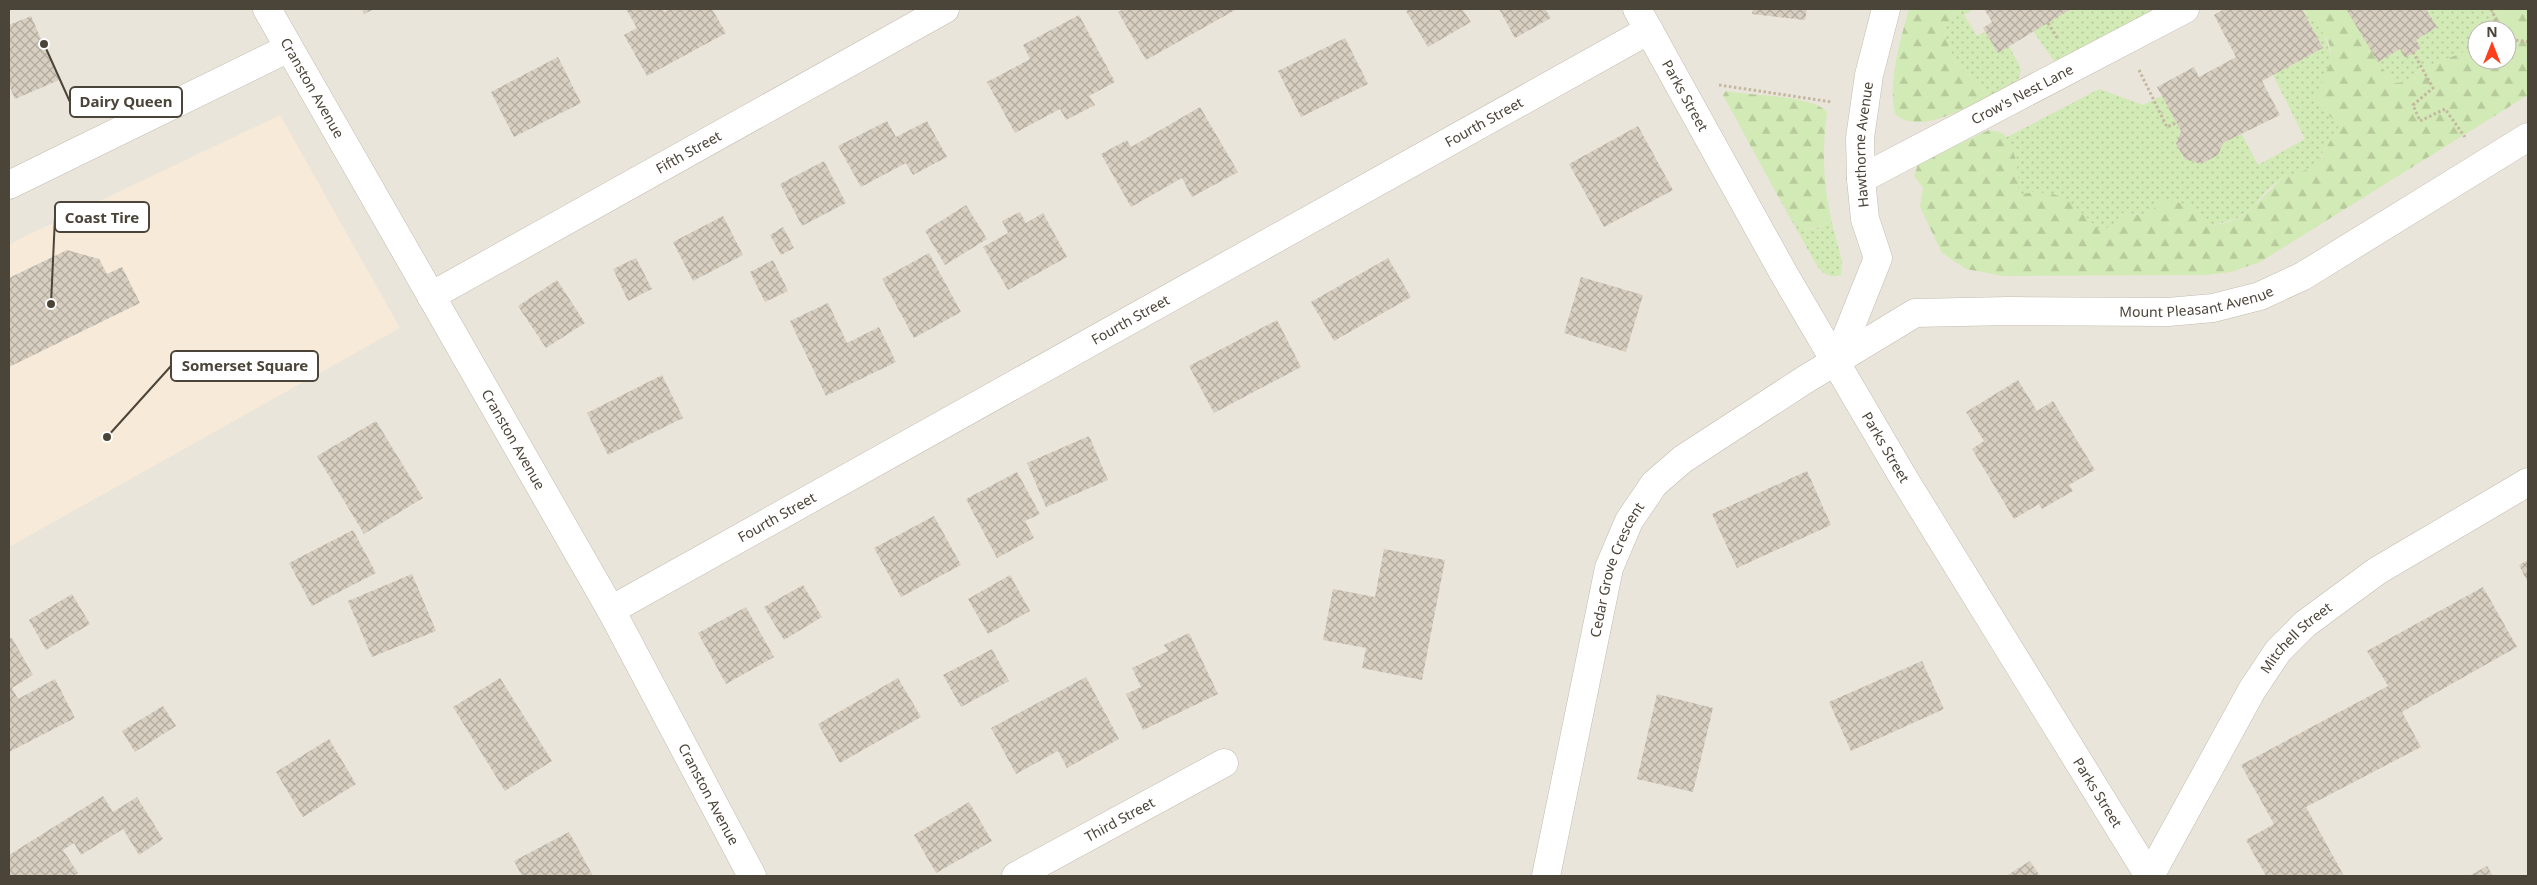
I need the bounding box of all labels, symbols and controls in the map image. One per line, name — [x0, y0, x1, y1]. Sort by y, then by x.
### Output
north arrow — [2467, 20, 2517, 70]
text: N — [2486, 22, 2498, 41]
street label: Cranston Avenue — [276, 34, 349, 141]
street label: Parks Street — [1658, 56, 1713, 135]
street label: Crow's Nest Lane — [1967, 59, 2076, 129]
street label: Hawthorne Avenue — [1850, 80, 1877, 209]
callout: Dairy Queen — [70, 87, 182, 117]
text: Dairy Queen — [80, 91, 172, 111]
street label: Fourth Street — [1441, 92, 1526, 151]
street label: Fifth Street — [652, 126, 724, 178]
callout: Coast Tire — [55, 202, 149, 232]
text: Coast Tire — [65, 207, 139, 227]
street label: Mount Pleasant Avenue — [2119, 281, 2276, 321]
street label: Fourth Street — [1088, 290, 1173, 349]
callout: Somerset Square — [171, 351, 318, 381]
text: Somerset Square — [182, 355, 308, 375]
street label: Cranston Avenue — [478, 386, 550, 493]
street label: Parks Street — [1858, 408, 1914, 486]
street label: Fourth Street — [734, 487, 819, 546]
street label: Cedar Grove Crescent — [1585, 498, 1648, 639]
street label: Mitchell Street — [2256, 597, 2335, 677]
street label: Cranston Avenue — [674, 740, 744, 848]
street label: Parks Street — [2069, 754, 2127, 831]
street label: Third Street — [1081, 793, 1158, 846]

